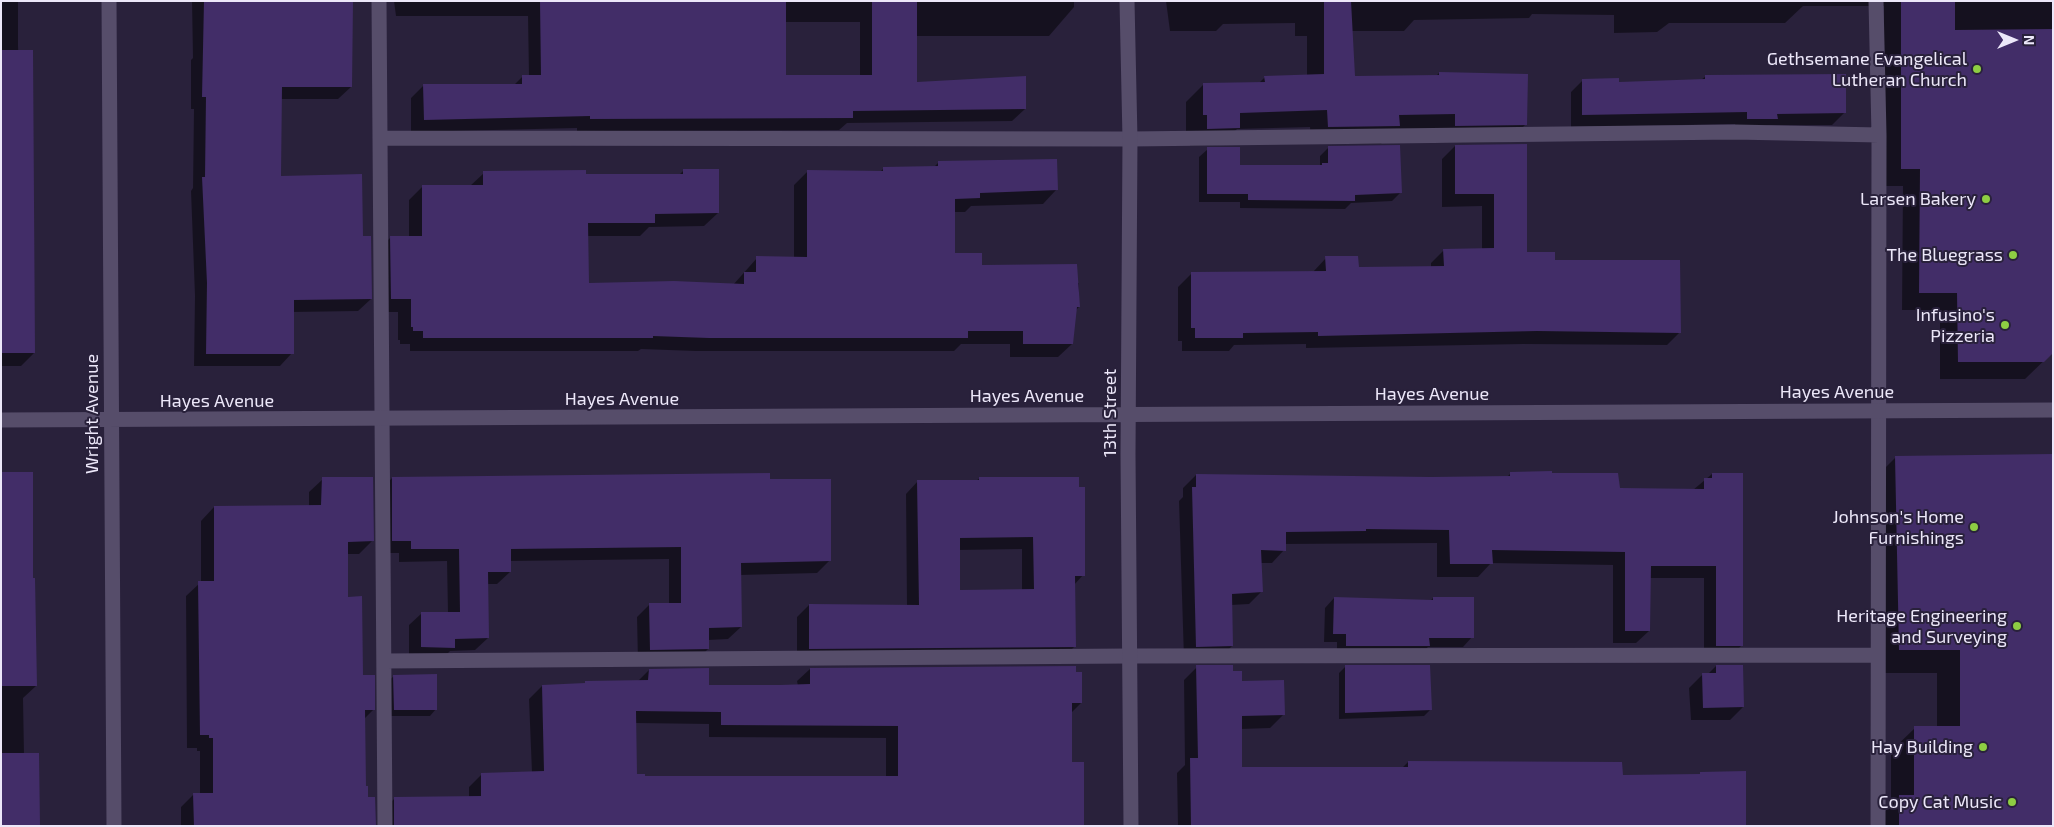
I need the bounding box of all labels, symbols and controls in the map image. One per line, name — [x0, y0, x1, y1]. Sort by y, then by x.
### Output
north arrow — [1989, 15, 2039, 65]
text: N — [2021, 35, 2038, 45]
place label: Gethsemane Evangelical Lutheran Church — [1767, 48, 1967, 90]
marker: Gethsemane Evangelical Lutheran Church — [1971, 63, 1983, 75]
place label: Larsen Bakery — [1860, 188, 1976, 210]
marker: Larsen Bakery — [1980, 193, 1992, 205]
place label: The Bluegrass — [1887, 244, 2003, 266]
marker: The Bluegrass — [2007, 249, 2019, 261]
place label: Infusino's Pizzeria — [1916, 304, 1995, 346]
marker: Infusino's Pizzeria — [1999, 319, 2011, 331]
street label: Wright Avenue — [81, 354, 103, 474]
street label: 13th Street — [1099, 369, 1121, 457]
street label: Hayes Avenue — [1780, 381, 1894, 403]
street label: Hayes Avenue — [1375, 383, 1489, 405]
street label: Hayes Avenue — [970, 385, 1084, 407]
street label: Hayes Avenue — [565, 388, 679, 410]
street label: Hayes Avenue — [160, 390, 274, 412]
place label: Johnson's Home Furnishings — [1832, 506, 1964, 548]
marker: Johnson's Home Furnishings — [1968, 521, 1980, 533]
place label: Heritage Engineering and Surveying — [1836, 605, 2007, 648]
marker: Heritage Engineering and Surveying — [2011, 620, 2023, 632]
place label: Hay Building — [1871, 736, 1973, 758]
marker: Hay Building — [1977, 741, 1989, 753]
place label: Copy Cat Music — [1878, 791, 2002, 813]
marker: Copy Cat Music — [2006, 796, 2018, 808]

